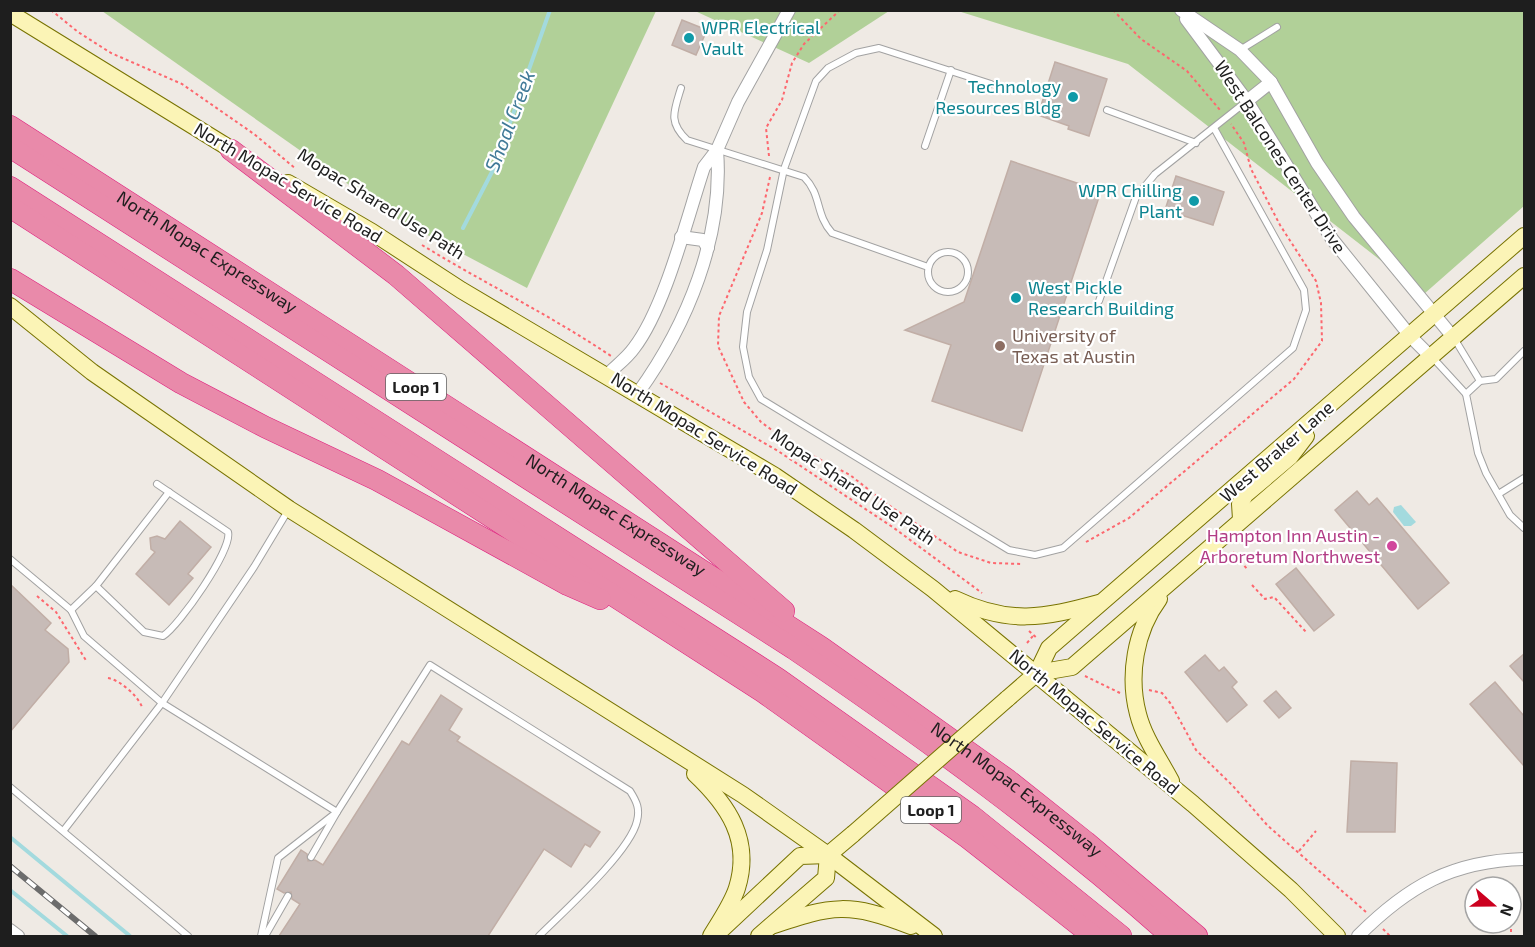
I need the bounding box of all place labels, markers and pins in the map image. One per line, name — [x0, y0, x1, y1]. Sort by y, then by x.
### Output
place label: WPR Electrical Vault — [701, 16, 821, 59]
marker: WPR Electrical Vault — [682, 31, 696, 45]
place label: Technology Resources Bldg — [935, 75, 1061, 118]
marker: Technology Resources Bldg — [1066, 90, 1080, 104]
place label: WPR Chilling Plant — [1078, 179, 1182, 222]
marker: WPR Chilling Plant — [1187, 194, 1201, 208]
place label: West Pickle Research Building — [1028, 276, 1174, 319]
marker: West Pickle Research Building — [1009, 291, 1023, 305]
place label: University of Texas at Austin — [1012, 324, 1135, 367]
marker: University of Texas at Austin — [993, 339, 1007, 353]
place label: Hampton Inn Austin - Arboretum Northwest — [1200, 524, 1380, 567]
marker: Hampton Inn Austin - Arboretum Northwest — [1385, 539, 1399, 553]

